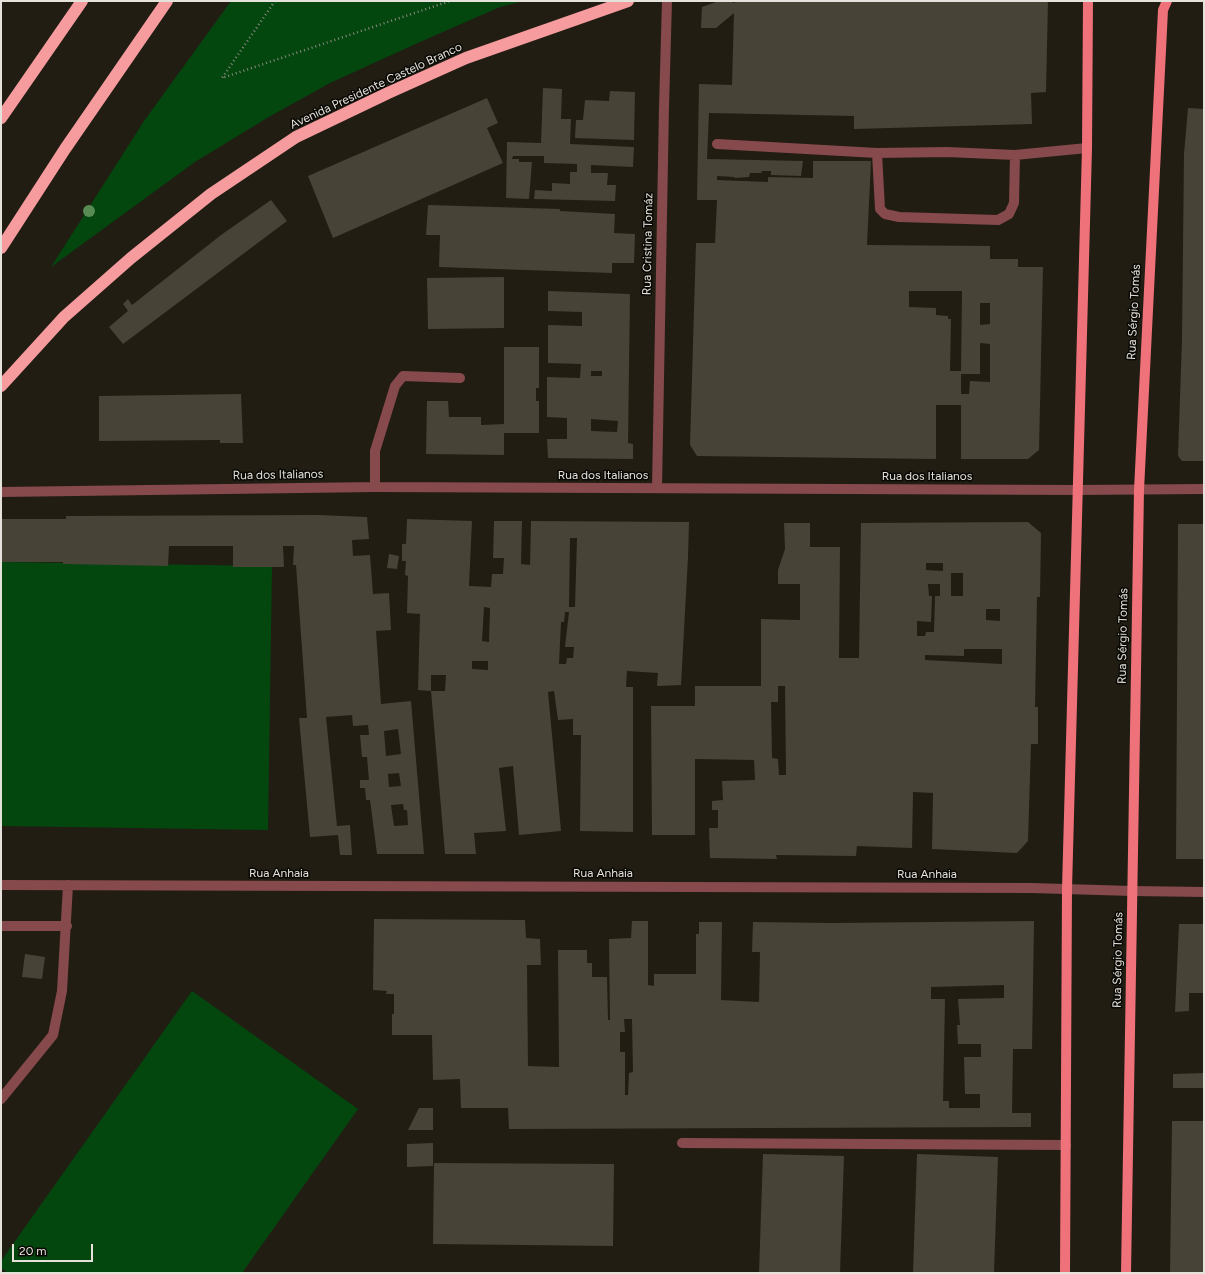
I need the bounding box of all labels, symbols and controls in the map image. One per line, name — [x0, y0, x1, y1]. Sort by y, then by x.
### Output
street label: Avenida Presidente Castelo Branco — [288, 40, 464, 132]
street label: Rua Cristina Tomáz — [640, 193, 656, 295]
street label: Rua Sérgio Tomás — [1124, 264, 1144, 360]
street label: Rua dos Italianos — [233, 467, 323, 483]
street label: Rua dos Italianos — [558, 468, 648, 482]
street label: Rua dos Italianos — [882, 469, 972, 483]
street label: Rua Sérgio Tomás — [1115, 588, 1131, 684]
street label: Rua Anhaia — [249, 866, 309, 880]
street label: Rua Anhaia — [573, 866, 633, 880]
street label: Rua Anhaia — [897, 867, 957, 881]
street label: Rua Sérgio Tomás — [1110, 912, 1126, 1008]
scale bar — [14, 1236, 95, 1262]
text: 20 m — [19, 1244, 47, 1258]

